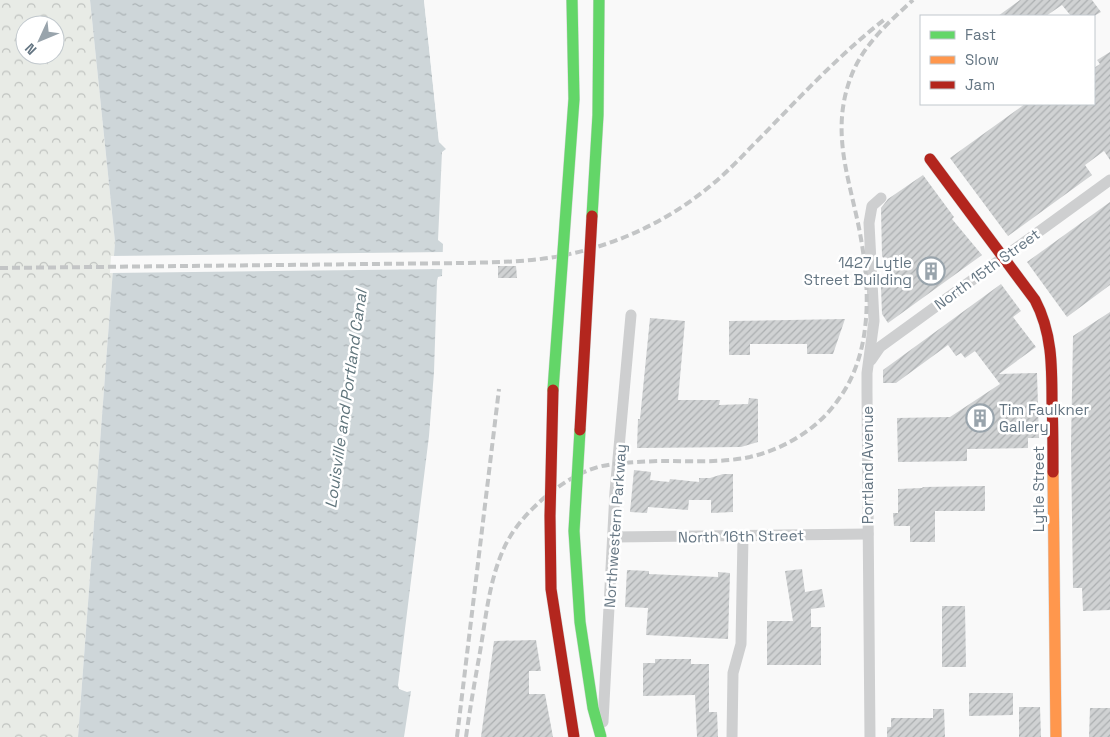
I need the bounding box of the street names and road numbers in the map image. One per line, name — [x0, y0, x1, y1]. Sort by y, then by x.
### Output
street label: North 15th Street — [930, 224, 1044, 314]
street label: Portland Avenue — [858, 406, 877, 524]
street label: Northwestern Parkway — [600, 443, 630, 609]
street label: Lytle Street — [1029, 446, 1048, 532]
street label: North 16th Street — [678, 525, 804, 547]

